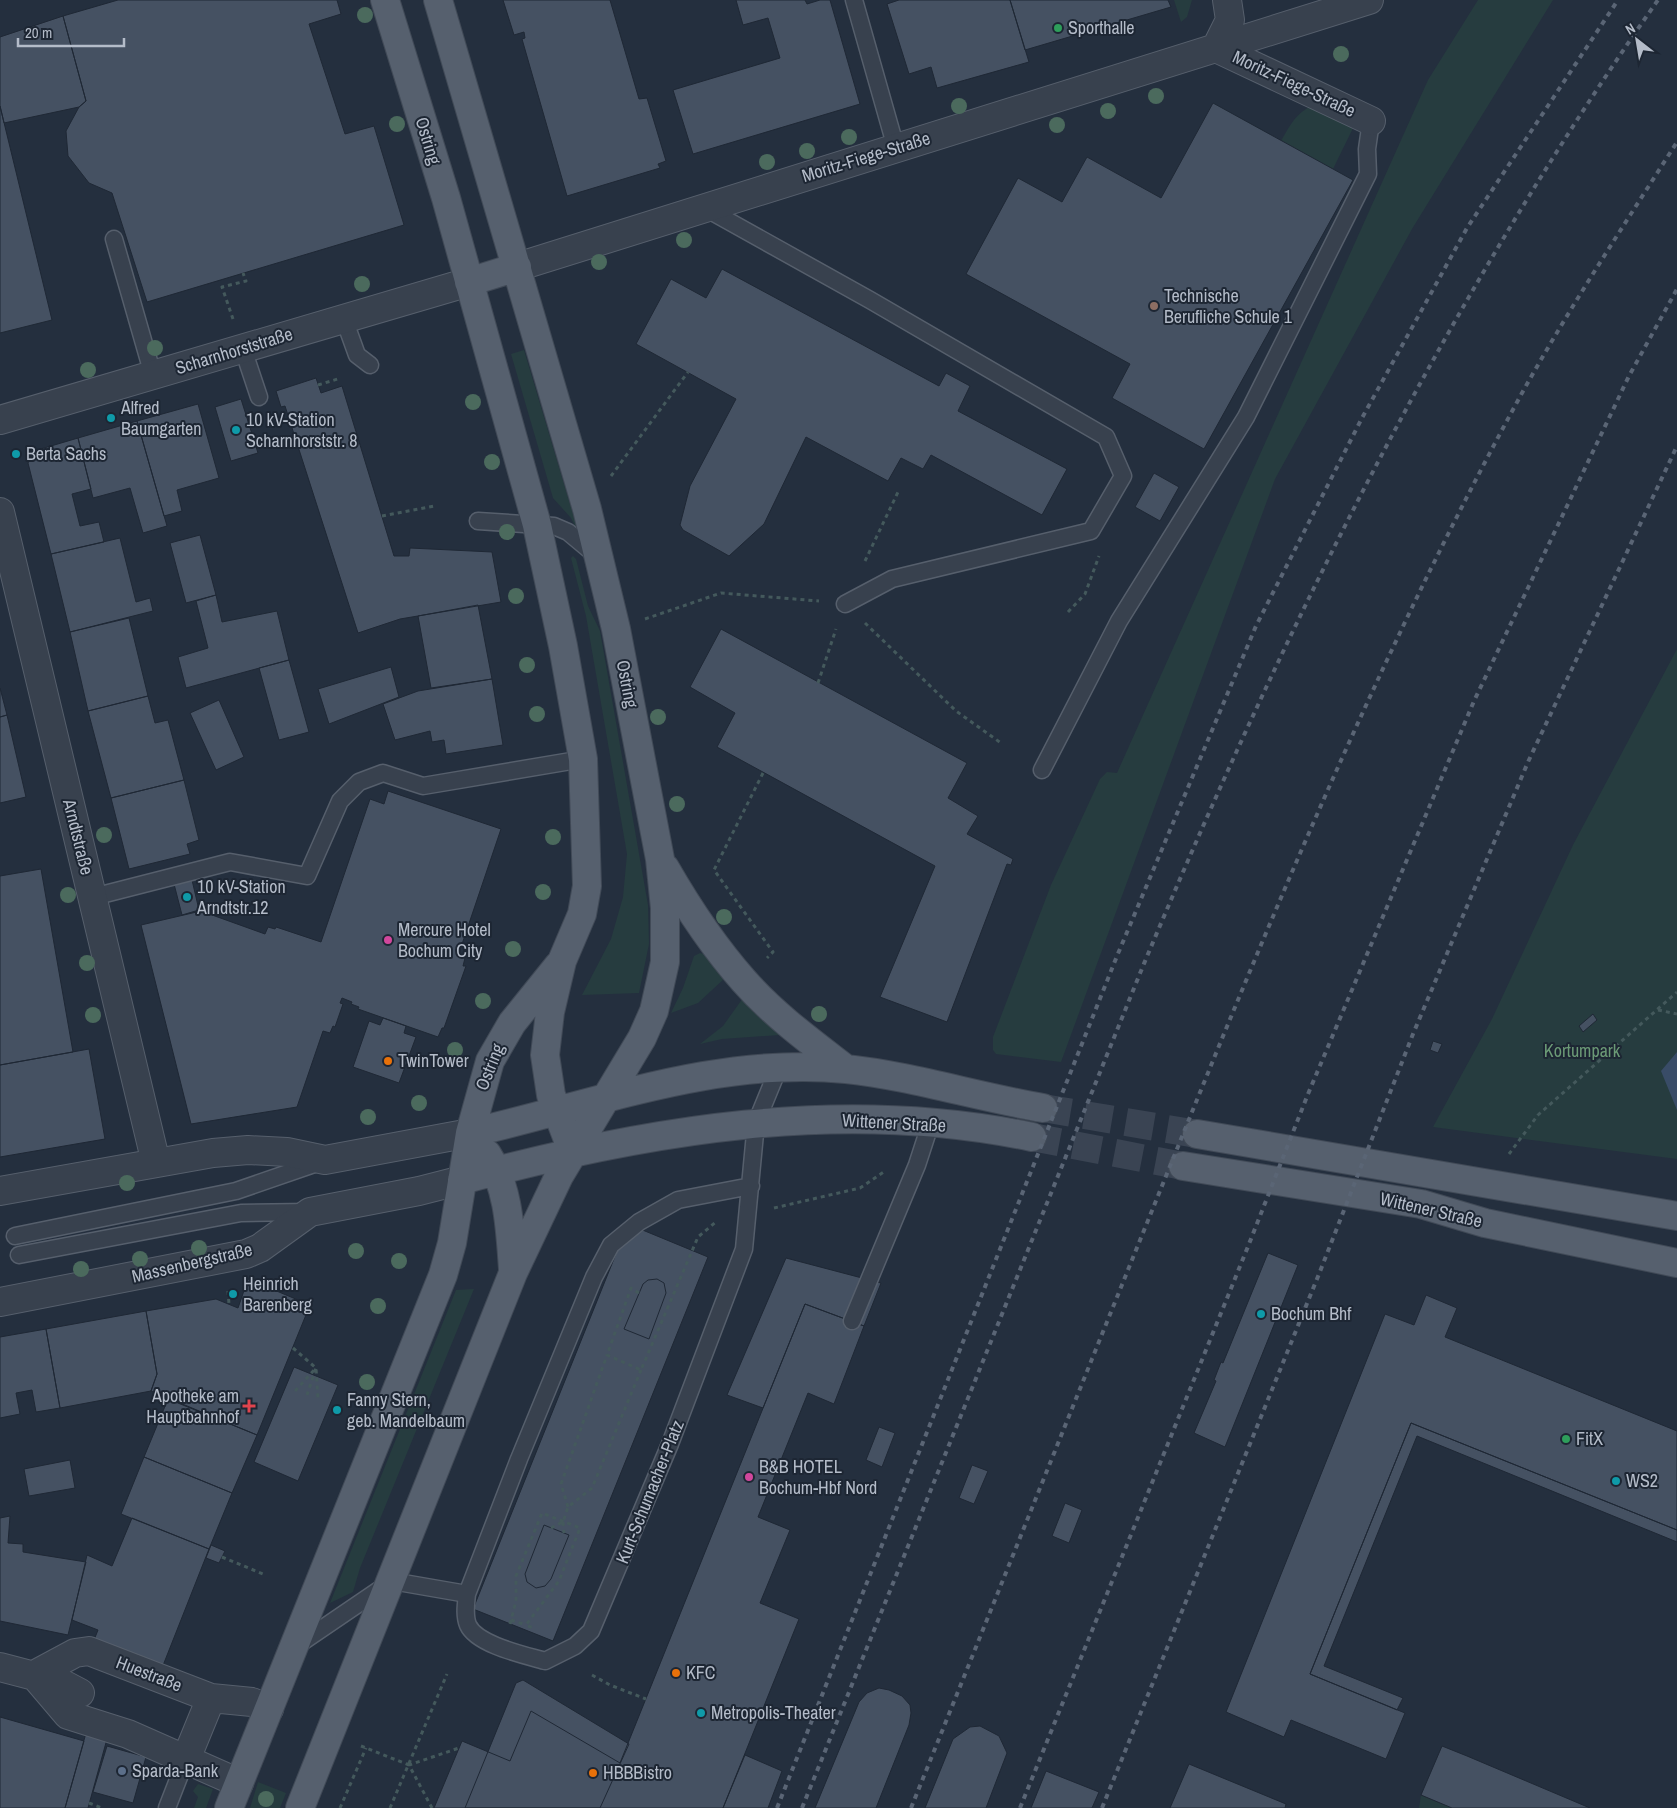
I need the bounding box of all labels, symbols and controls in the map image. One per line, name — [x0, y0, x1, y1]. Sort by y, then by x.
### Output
scale bar — [18, 15, 124, 47]
place label: Sporthalle — [1068, 15, 1134, 40]
north arrow — [1612, 15, 1662, 65]
text: N — [1622, 19, 1638, 39]
text: 20 m — [25, 22, 52, 43]
marker: Sporthalle — [1052, 22, 1064, 34]
street label: Moritz-Fiege-Straße — [1229, 44, 1360, 123]
street label: Ostring — [409, 114, 448, 168]
street label: Moritz-Fiege-Straße — [799, 125, 933, 188]
place label: Technische Berufliche Schule 1 — [1164, 283, 1293, 329]
marker: Technische Berufliche Schule 1 — [1148, 300, 1160, 312]
street label: Scharnhorststraße — [172, 321, 296, 380]
place label: Alfred Baumgarten — [120, 395, 201, 441]
place label: 10 kV-Station Scharnhorststr. 8 — [246, 407, 358, 453]
marker: Alfred Baumgarten — [105, 412, 117, 424]
marker: 10 kV-Station Scharnhorststr. 8 — [230, 424, 242, 436]
place label: Berta Sachs — [26, 441, 106, 466]
marker: Berta Sachs — [10, 448, 22, 460]
street label: Ostring — [611, 658, 645, 711]
street label: Arndtstraße — [57, 795, 100, 877]
place label: 10 kV-Station Arndtstr.12 — [196, 874, 286, 920]
marker: 10 kV-Station Arndtstr.12 — [181, 891, 193, 903]
place label: Mercure Hotel Bochum City — [398, 917, 491, 963]
marker: Mercure Hotel Bochum City — [382, 934, 394, 946]
park label: Kortumpark — [1544, 1038, 1621, 1063]
street label: Ostring — [469, 1039, 510, 1094]
place label: TwinTower — [398, 1048, 469, 1073]
marker: TwinTower — [382, 1055, 394, 1067]
street label: Wittener Straße — [841, 1107, 947, 1138]
street label: Wittener Straße — [1378, 1186, 1485, 1233]
street label: Massenbergstraße — [129, 1236, 255, 1289]
place label: Heinrich Barenberg — [243, 1271, 313, 1317]
marker: Heinrich Barenberg — [227, 1288, 239, 1300]
place label: Bochum Bhf — [1271, 1301, 1352, 1326]
marker: Bochum Bhf — [1255, 1308, 1267, 1320]
place label: Apotheke am Hauptbahnhof — [146, 1383, 240, 1429]
place label: Fanny Stern, geb. Mandelbaum — [347, 1387, 465, 1433]
marker: Apotheke am Hauptbahnhof — [243, 1400, 255, 1412]
marker: Fanny Stern, geb. Mandelbaum — [331, 1404, 343, 1416]
street label: Kurt-Schumacher-Platz — [609, 1416, 690, 1567]
place label: FitX — [1576, 1426, 1603, 1451]
marker: FitX — [1560, 1433, 1572, 1445]
place label: B&B HOTEL Bochum-Hbf Nord — [759, 1454, 877, 1500]
place label: WS2 — [1626, 1468, 1658, 1493]
marker: B&B HOTEL Bochum-Hbf Nord — [743, 1471, 755, 1483]
marker: WS2 — [1610, 1475, 1622, 1487]
street label: Huestraße — [113, 1650, 186, 1698]
place label: KFC — [686, 1660, 716, 1685]
marker: KFC — [670, 1667, 682, 1679]
place label: Metropolis-Theater — [711, 1700, 836, 1725]
marker: Metropolis-Theater — [695, 1707, 707, 1719]
place label: Sparda-Bank — [132, 1758, 219, 1783]
place label: HBBBistro — [603, 1760, 672, 1785]
marker: Sparda-Bank — [116, 1765, 128, 1777]
marker: HBBBistro — [587, 1767, 599, 1779]

